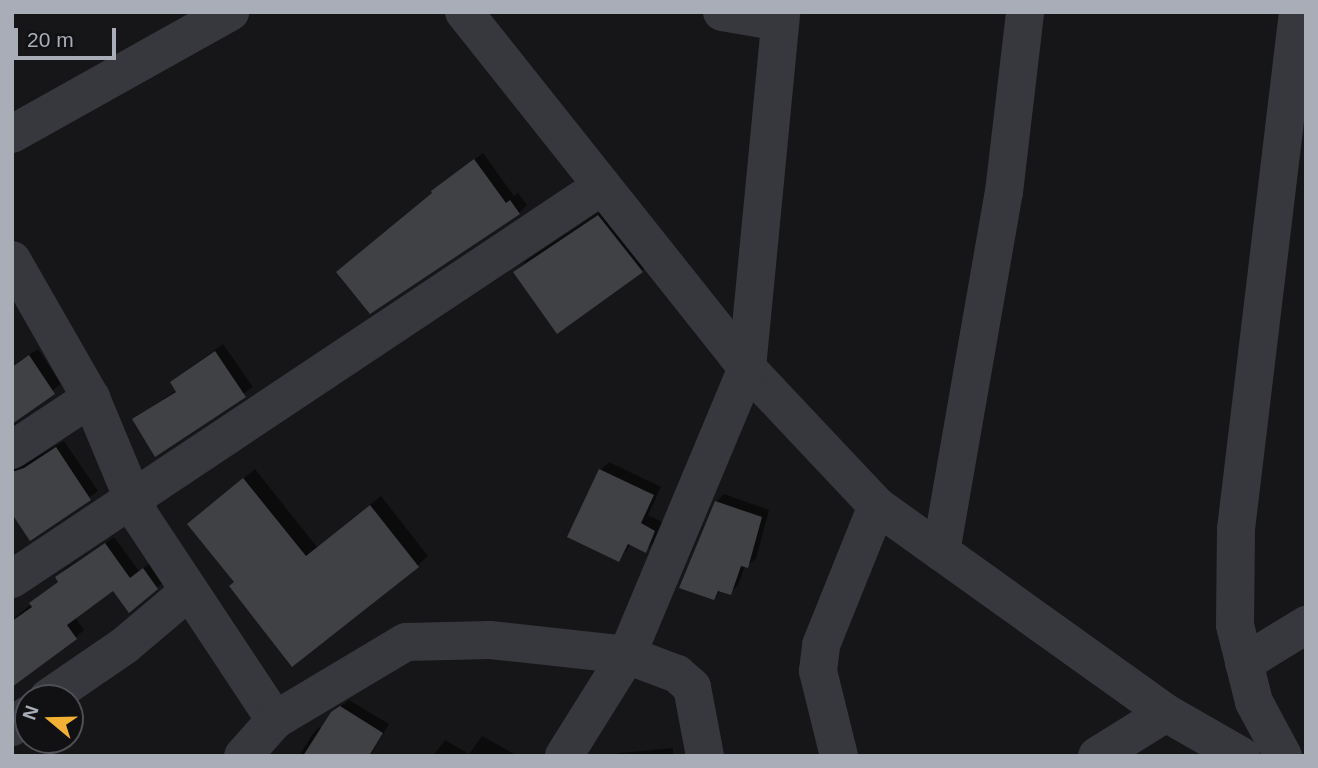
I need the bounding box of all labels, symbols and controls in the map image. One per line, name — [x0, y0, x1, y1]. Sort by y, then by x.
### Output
scale bar — [18, 14, 119, 58]
text: 20 m — [27, 28, 74, 51]
north arrow — [14, 684, 84, 754]
text: N — [18, 703, 43, 723]

